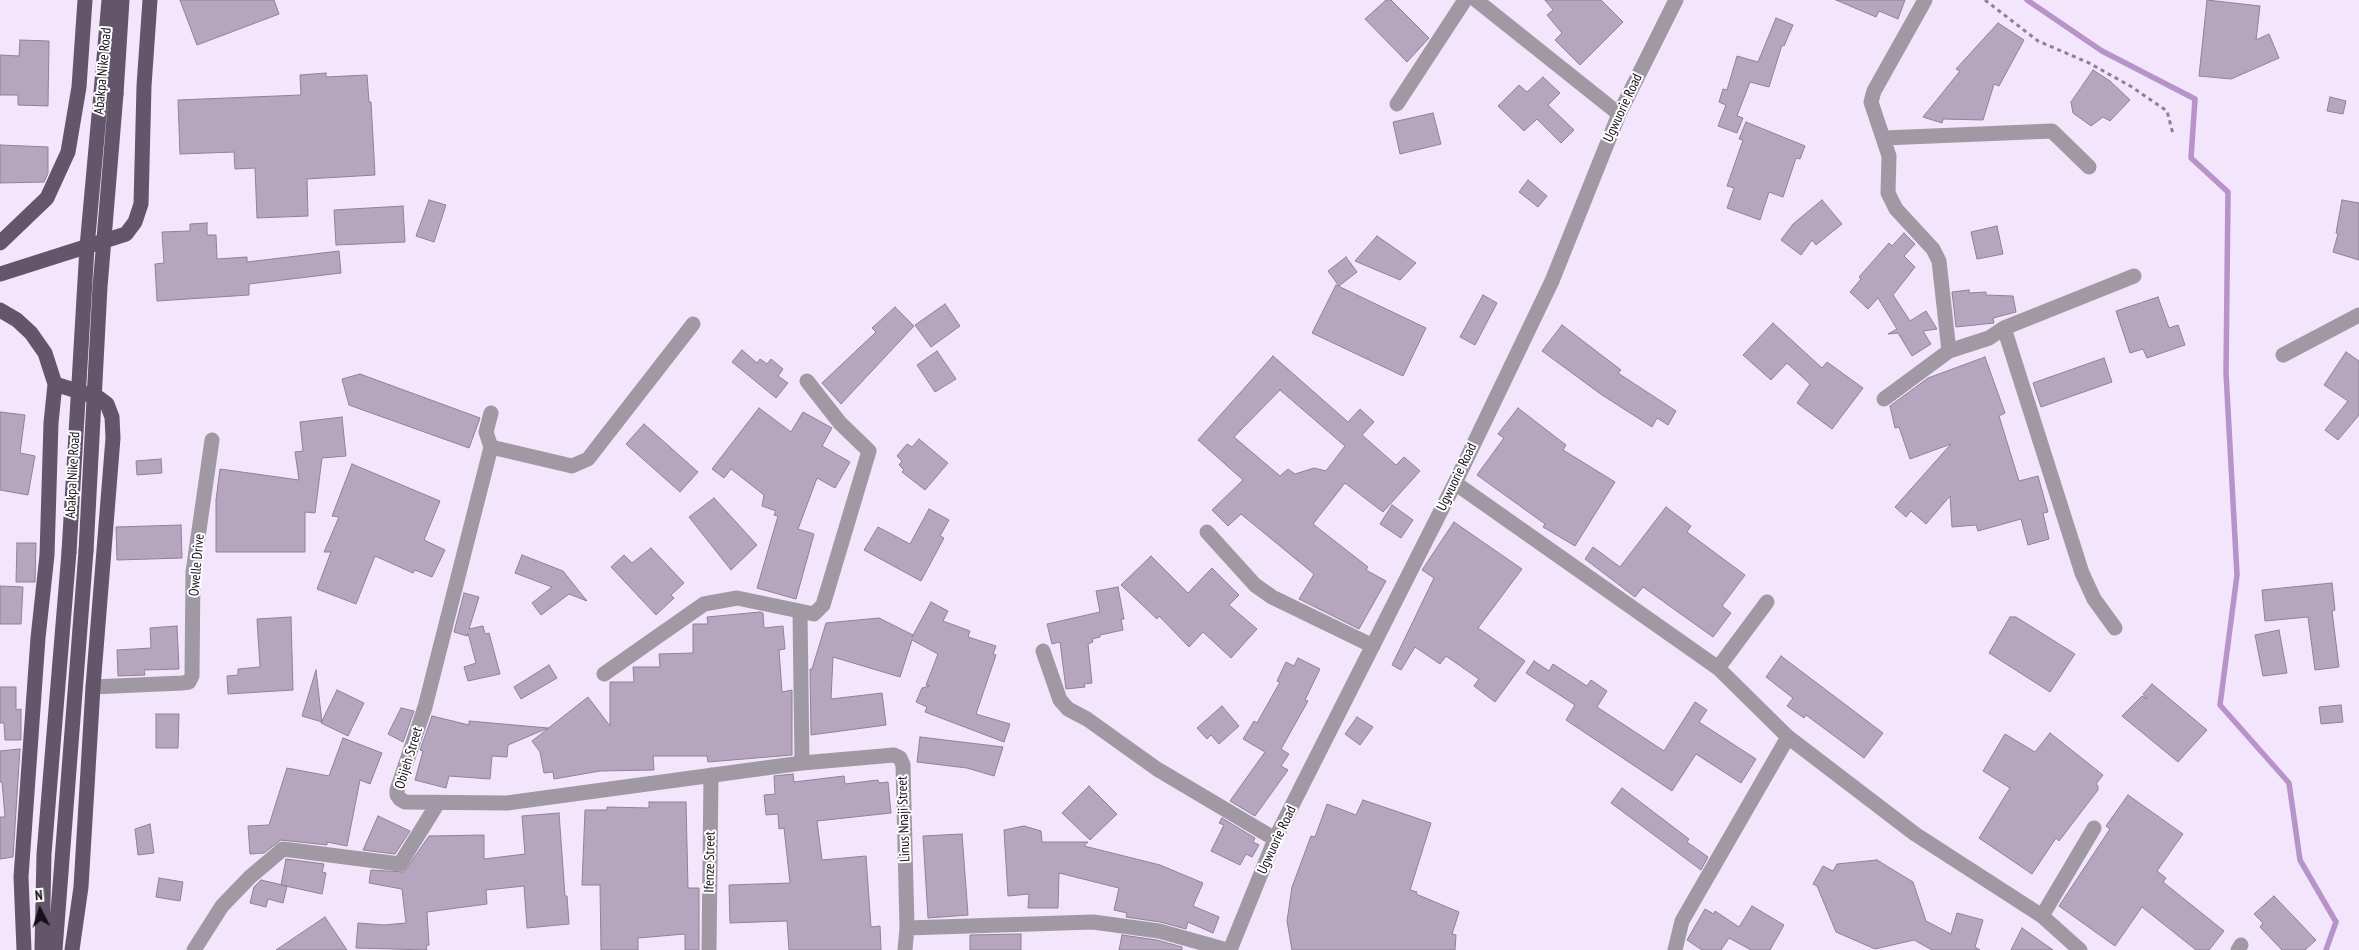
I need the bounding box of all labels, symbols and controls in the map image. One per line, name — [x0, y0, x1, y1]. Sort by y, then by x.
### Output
street label: Abakpa Nike Road — [91, 27, 115, 115]
street label: Ugwuorie Road — [1600, 71, 1646, 145]
street label: Abakpa Nike Road — [62, 431, 84, 519]
street label: Ugwuorie Road — [1433, 440, 1481, 514]
street label: Owelle Drive — [186, 533, 208, 597]
street label: Obijeh Street — [392, 725, 426, 791]
street label: Linus Nnaji Street — [894, 776, 914, 862]
street label: Ugwuorie Road — [1254, 803, 1300, 877]
street label: Ifenze Street — [701, 831, 719, 893]
north arrow — [15, 885, 65, 935]
text: N — [34, 886, 43, 904]

